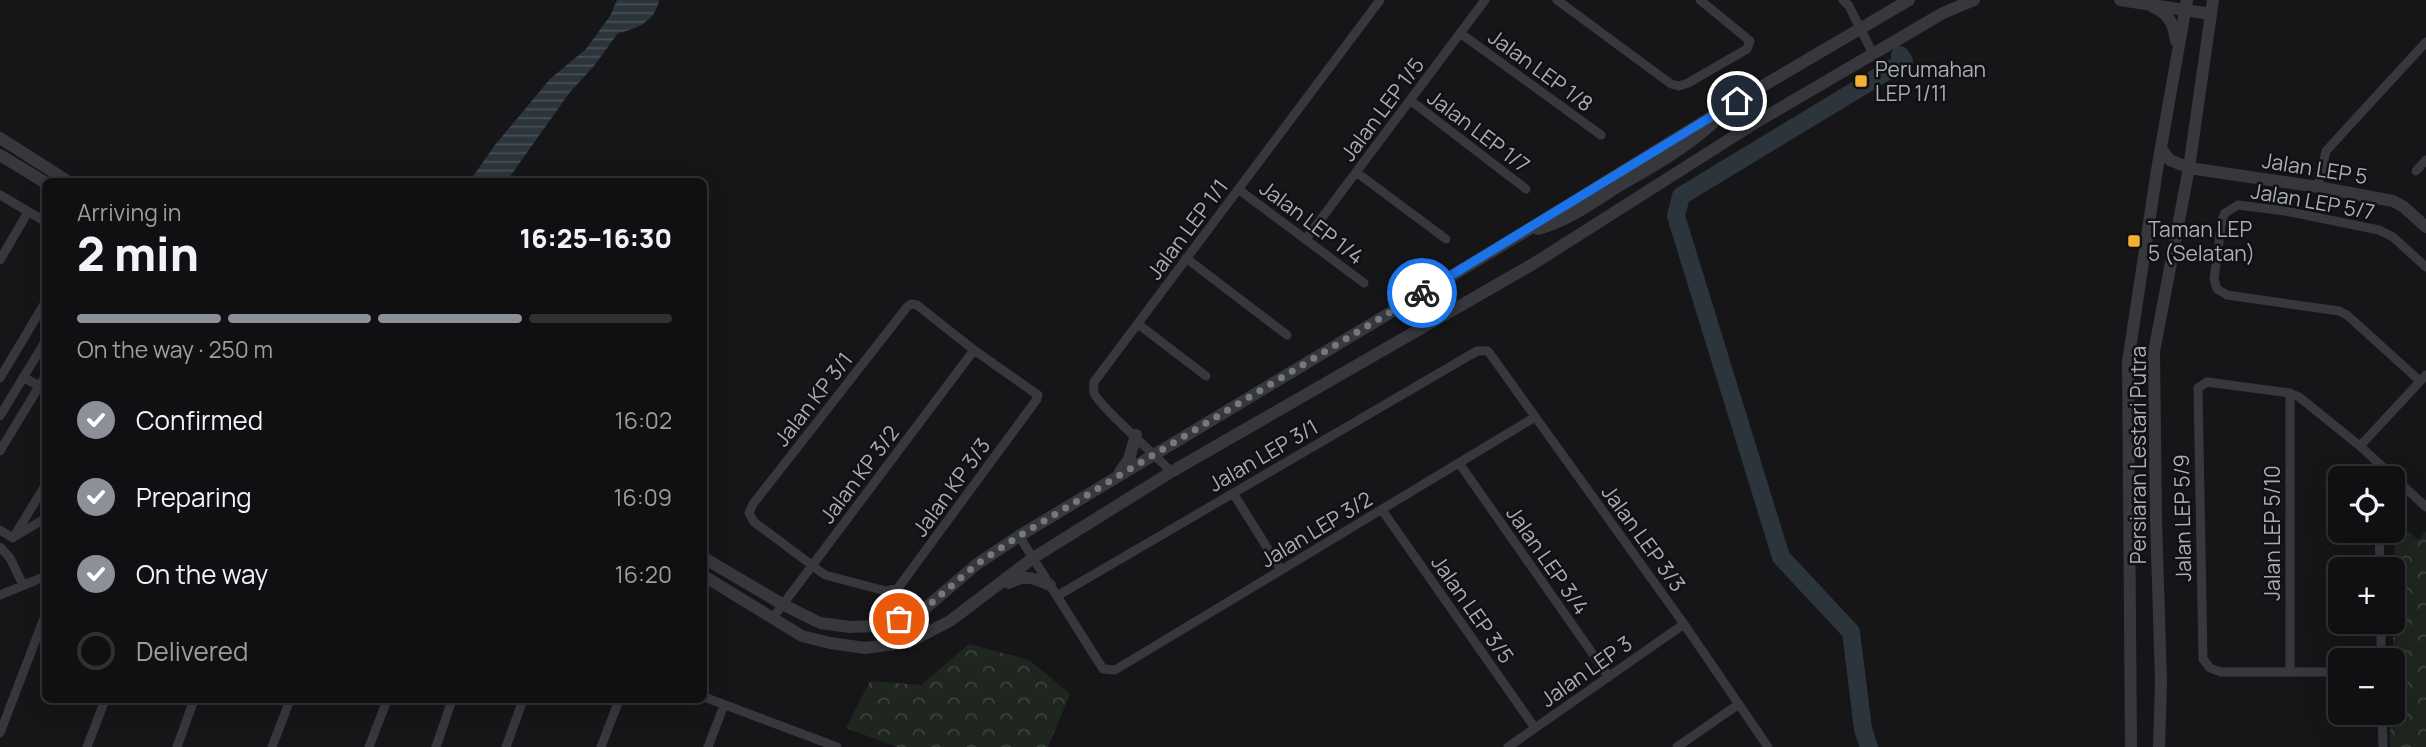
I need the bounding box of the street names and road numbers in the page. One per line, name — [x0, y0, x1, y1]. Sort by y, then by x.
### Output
street label: Jalan LEP 1/8 — [1483, 23, 1599, 117]
street label: Jalan LEP 1/5 — [1334, 52, 1430, 166]
street label: Jalan LEP 1/7 — [1422, 83, 1536, 179]
street label: Jalan LEP 5 — [2260, 146, 2370, 190]
street label: Jalan LEP 1/1 — [1140, 173, 1234, 285]
street label: Jalan LEP 1/4 — [1254, 174, 1370, 270]
street label: Jalan LEP 5/7 — [2249, 176, 2377, 226]
street label: Jalan KP 3/1 — [768, 346, 858, 452]
street label: Persiaran Lestari Putra — [2124, 346, 2152, 564]
street label: Jalan LEP 3/1 — [1203, 412, 1323, 498]
street label: Jalan KP 3/2 — [813, 419, 905, 529]
street label: Jalan KP 3/3 — [906, 432, 996, 542]
street label: Jalan LEP 5/9 — [2167, 454, 2197, 582]
street label: Jalan LEP 5/10 — [2258, 465, 2286, 601]
street label: Jalan LEP 3/3 — [1596, 479, 1692, 597]
street label: Jalan LEP 3/2 — [1255, 485, 1377, 573]
street label: Jalan LEP 3/4 — [1500, 500, 1596, 620]
street label: Jalan LEP 3/5 — [1425, 549, 1521, 669]
street label: Jalan LEP 3 — [1535, 629, 1637, 713]

